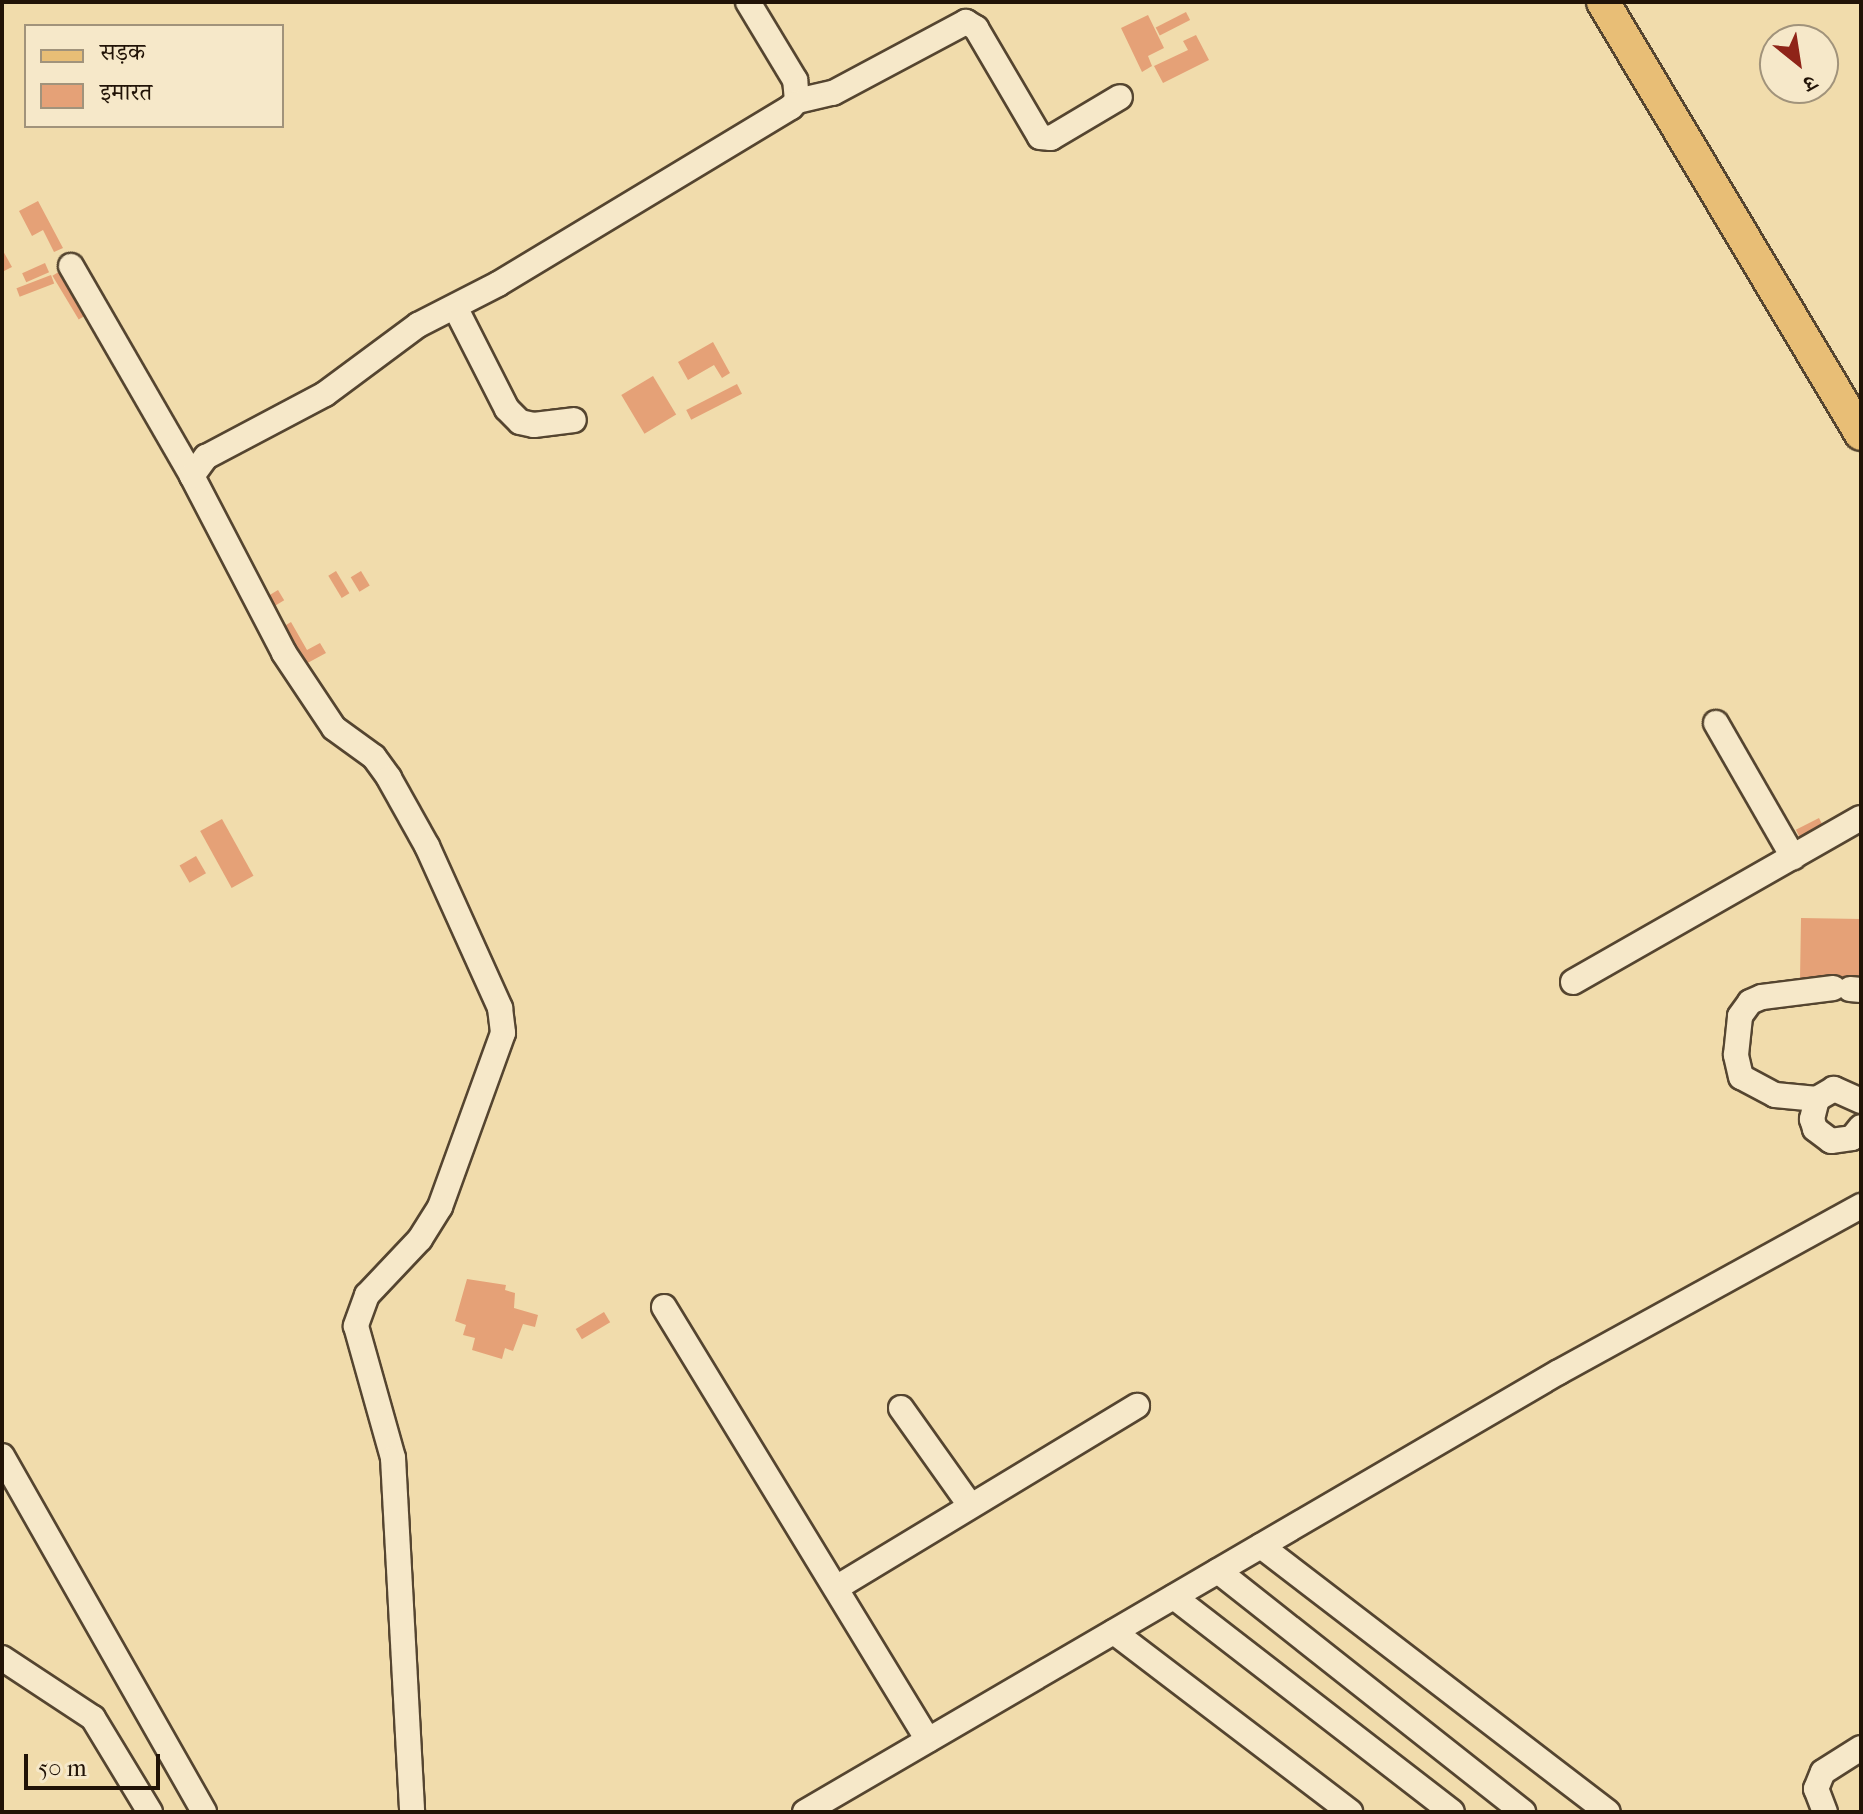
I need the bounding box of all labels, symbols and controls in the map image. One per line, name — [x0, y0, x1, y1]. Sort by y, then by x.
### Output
legend — [24, 24, 284, 128]
north arrow — [1759, 24, 1839, 104]
text: सड़क — [100, 38, 145, 66]
text: उ — [1799, 69, 1821, 97]
text: इमारत — [100, 78, 152, 106]
scale bar — [28, 1738, 164, 1788]
text: 50 m — [38, 1754, 87, 1782]

